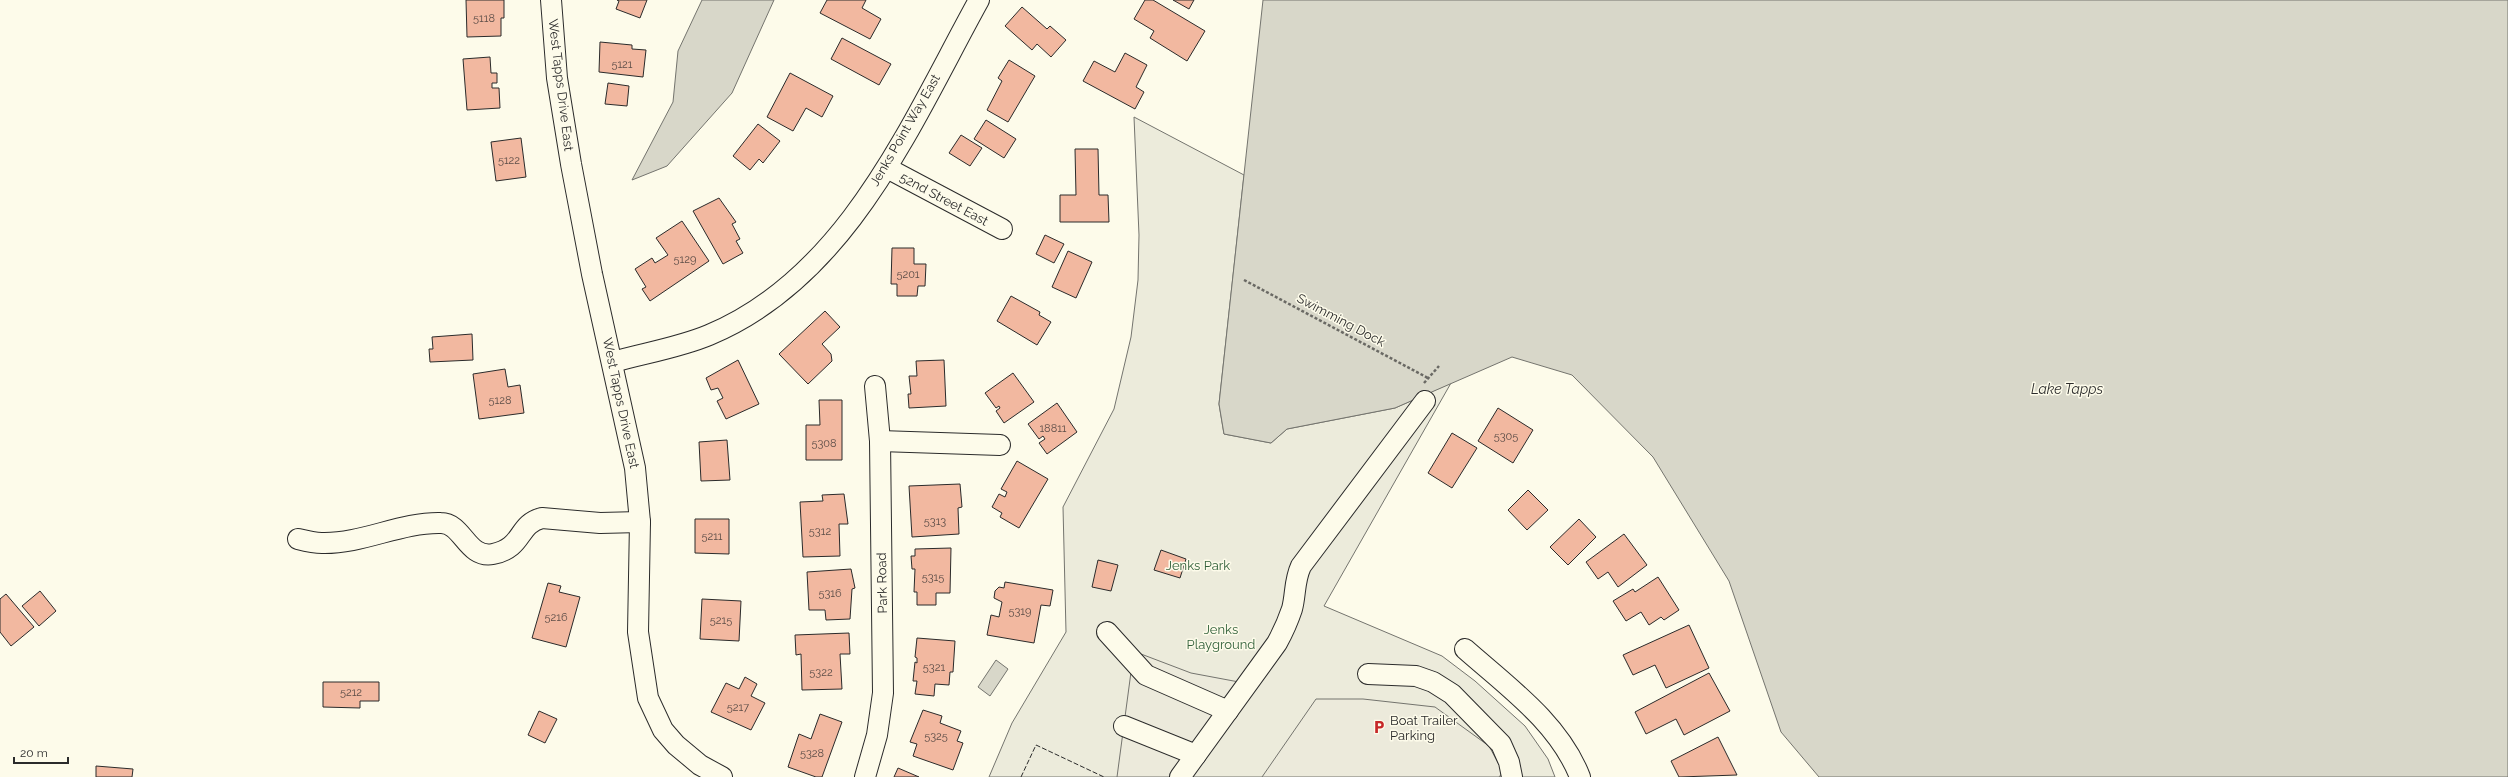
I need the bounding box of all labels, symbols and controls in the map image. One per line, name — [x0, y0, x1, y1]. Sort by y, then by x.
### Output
house number: 5118 — [473, 12, 495, 25]
street label: West Tapps Drive East — [545, 18, 577, 153]
house number: 5121 — [611, 58, 633, 71]
street label: Jenks Point Way East — [867, 71, 943, 189]
house number: 5122 — [498, 154, 520, 167]
street label: 52nd Street East — [897, 169, 991, 229]
house number: 5129 — [674, 253, 696, 266]
house number: 5201 — [896, 268, 920, 281]
street label: Swimming Dock — [1294, 290, 1388, 350]
street label: West Tapps Drive East — [600, 336, 642, 470]
water label: Lake Tapps — [2031, 381, 2103, 397]
house number: 5128 — [489, 394, 511, 407]
house number: 18811 — [1039, 422, 1067, 435]
house number: 5305 — [1494, 430, 1518, 443]
house number: 5308 — [811, 437, 837, 450]
house number: 5313 — [924, 515, 946, 528]
house number: 5312 — [809, 525, 831, 538]
house number: 5211 — [701, 530, 723, 543]
street label: Park Road — [874, 552, 890, 614]
park label: Jenks Park — [1166, 558, 1230, 573]
house number: 5315 — [922, 571, 944, 584]
house number: 5316 — [818, 587, 842, 600]
house number: 5319 — [1008, 605, 1032, 618]
house number: 5216 — [544, 611, 568, 624]
house number: 5215 — [710, 614, 732, 627]
park label: Jenks Playground — [1187, 622, 1255, 652]
house number: 5321 — [923, 661, 945, 674]
house number: 5322 — [809, 666, 833, 679]
house number: 5212 — [340, 686, 362, 699]
house number: 5217 — [727, 701, 749, 714]
place label: Boat Trailer Parking — [1390, 713, 1458, 743]
parking icon: Boat Trailer Parking — [1371, 719, 1387, 735]
house number: 5325 — [924, 730, 948, 743]
scale bar — [14, 739, 68, 765]
text: 20 m — [20, 746, 48, 760]
house number: 5328 — [800, 747, 824, 760]

